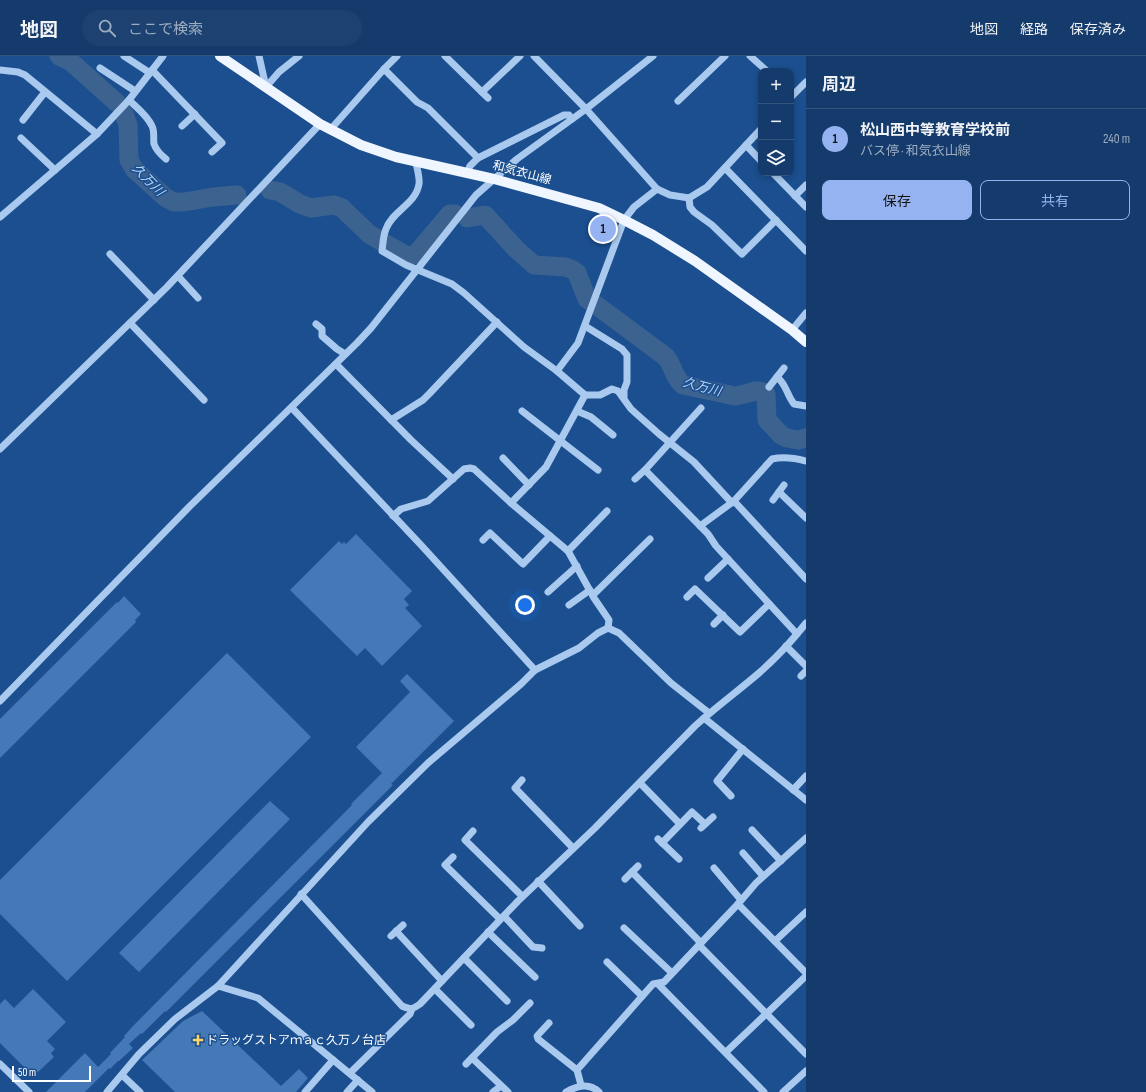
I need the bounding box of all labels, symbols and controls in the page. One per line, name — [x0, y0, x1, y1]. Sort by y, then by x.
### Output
search box — [82, 10, 362, 46]
icon: search — [96, 17, 118, 39]
text: 地図 — [20, 19, 58, 42]
text: ここで検索 — [128, 20, 203, 39]
text: 地図 — [970, 21, 998, 38]
text: 経路 — [1020, 21, 1048, 38]
text: 保存済み — [1070, 21, 1126, 38]
map controls — [758, 68, 794, 176]
button: + — [758, 68, 794, 104]
text: 周辺 — [822, 75, 856, 95]
button: − — [758, 104, 794, 140]
text: 松山西中等教育学校前 — [860, 121, 1010, 140]
text: 1 — [832, 131, 838, 147]
text: 240 m — [1103, 131, 1130, 147]
button: layers — [758, 140, 794, 176]
text: バス停 · 和気衣山線 — [860, 143, 971, 159]
street label: 和気衣山線 — [491, 158, 553, 188]
water label: 久万川 — [129, 160, 169, 201]
button: 保存 — [822, 180, 972, 220]
button: 共有 — [980, 180, 1130, 220]
pin: 1 — [590, 214, 616, 244]
water label: 久万川 — [681, 374, 725, 400]
your location — [515, 595, 535, 615]
place label: ドラッグストアｍａｃ久万ノ台店 — [206, 1033, 386, 1048]
marker: ドラッグストアｍａｃ久万ノ台店 — [193, 1035, 203, 1045]
scale bar — [12, 1064, 91, 1083]
text: 50 m — [18, 1066, 36, 1079]

